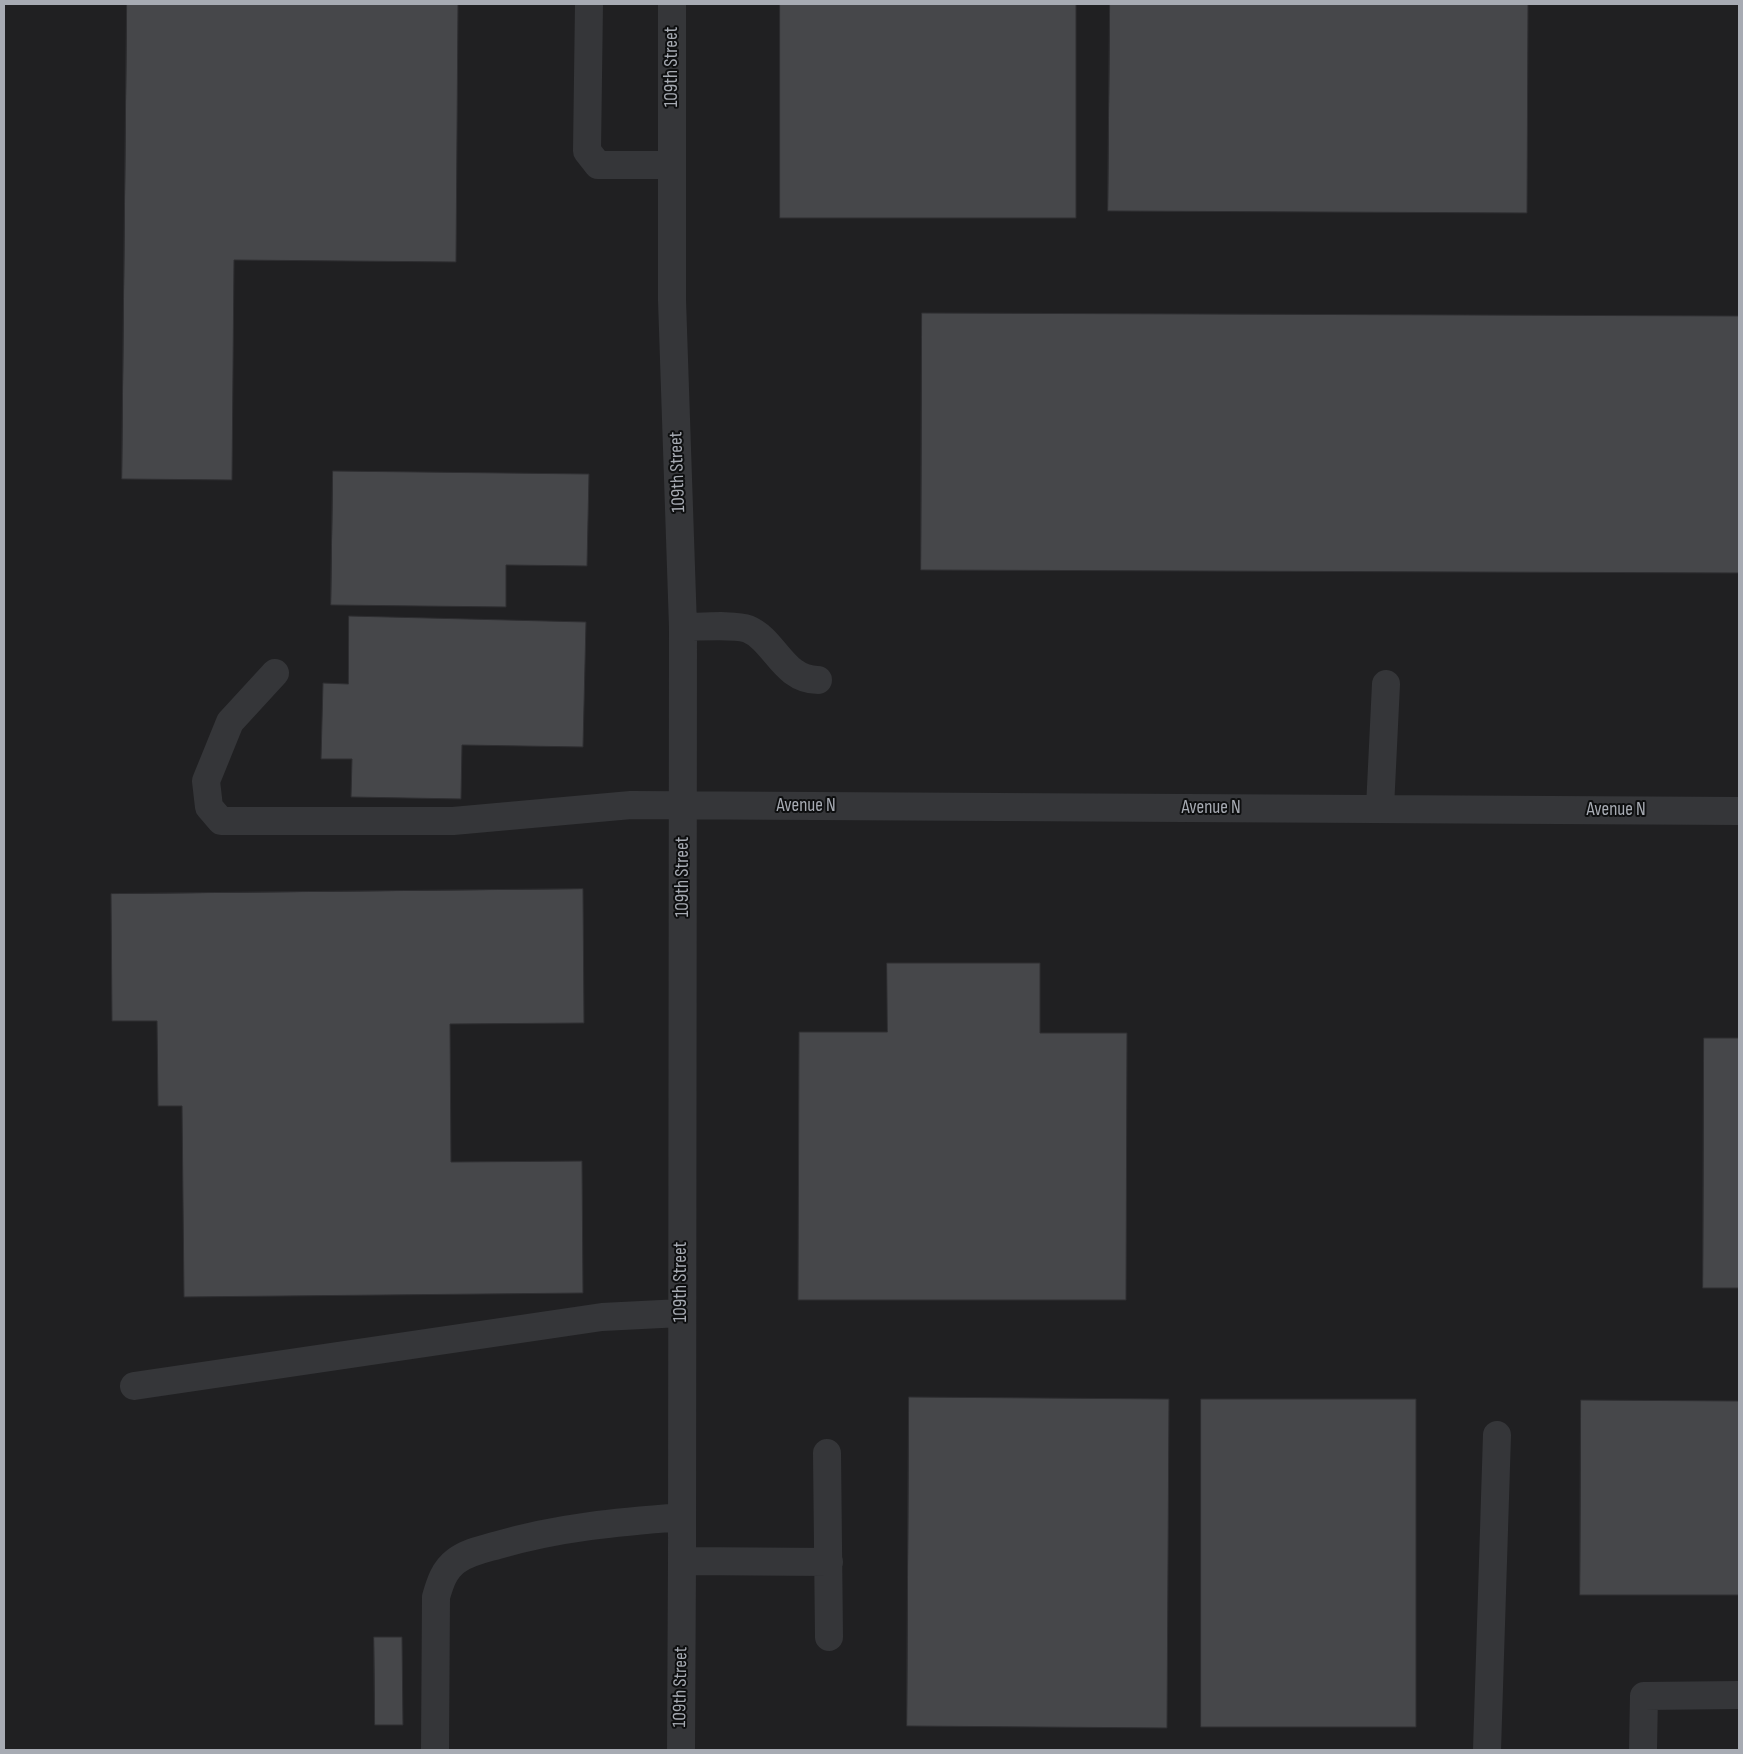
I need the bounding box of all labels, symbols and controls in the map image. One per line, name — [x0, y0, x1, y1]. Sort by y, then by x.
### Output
street label: 109th Street — [661, 27, 683, 107]
street label: 109th Street — [665, 431, 691, 513]
street label: Avenue N — [776, 795, 836, 817]
street label: Avenue N — [1181, 797, 1241, 819]
street label: Avenue N — [1586, 799, 1646, 821]
street label: 109th Street — [672, 837, 694, 917]
street label: 109th Street — [670, 1242, 692, 1322]
street label: 109th Street — [669, 1646, 693, 1728]

